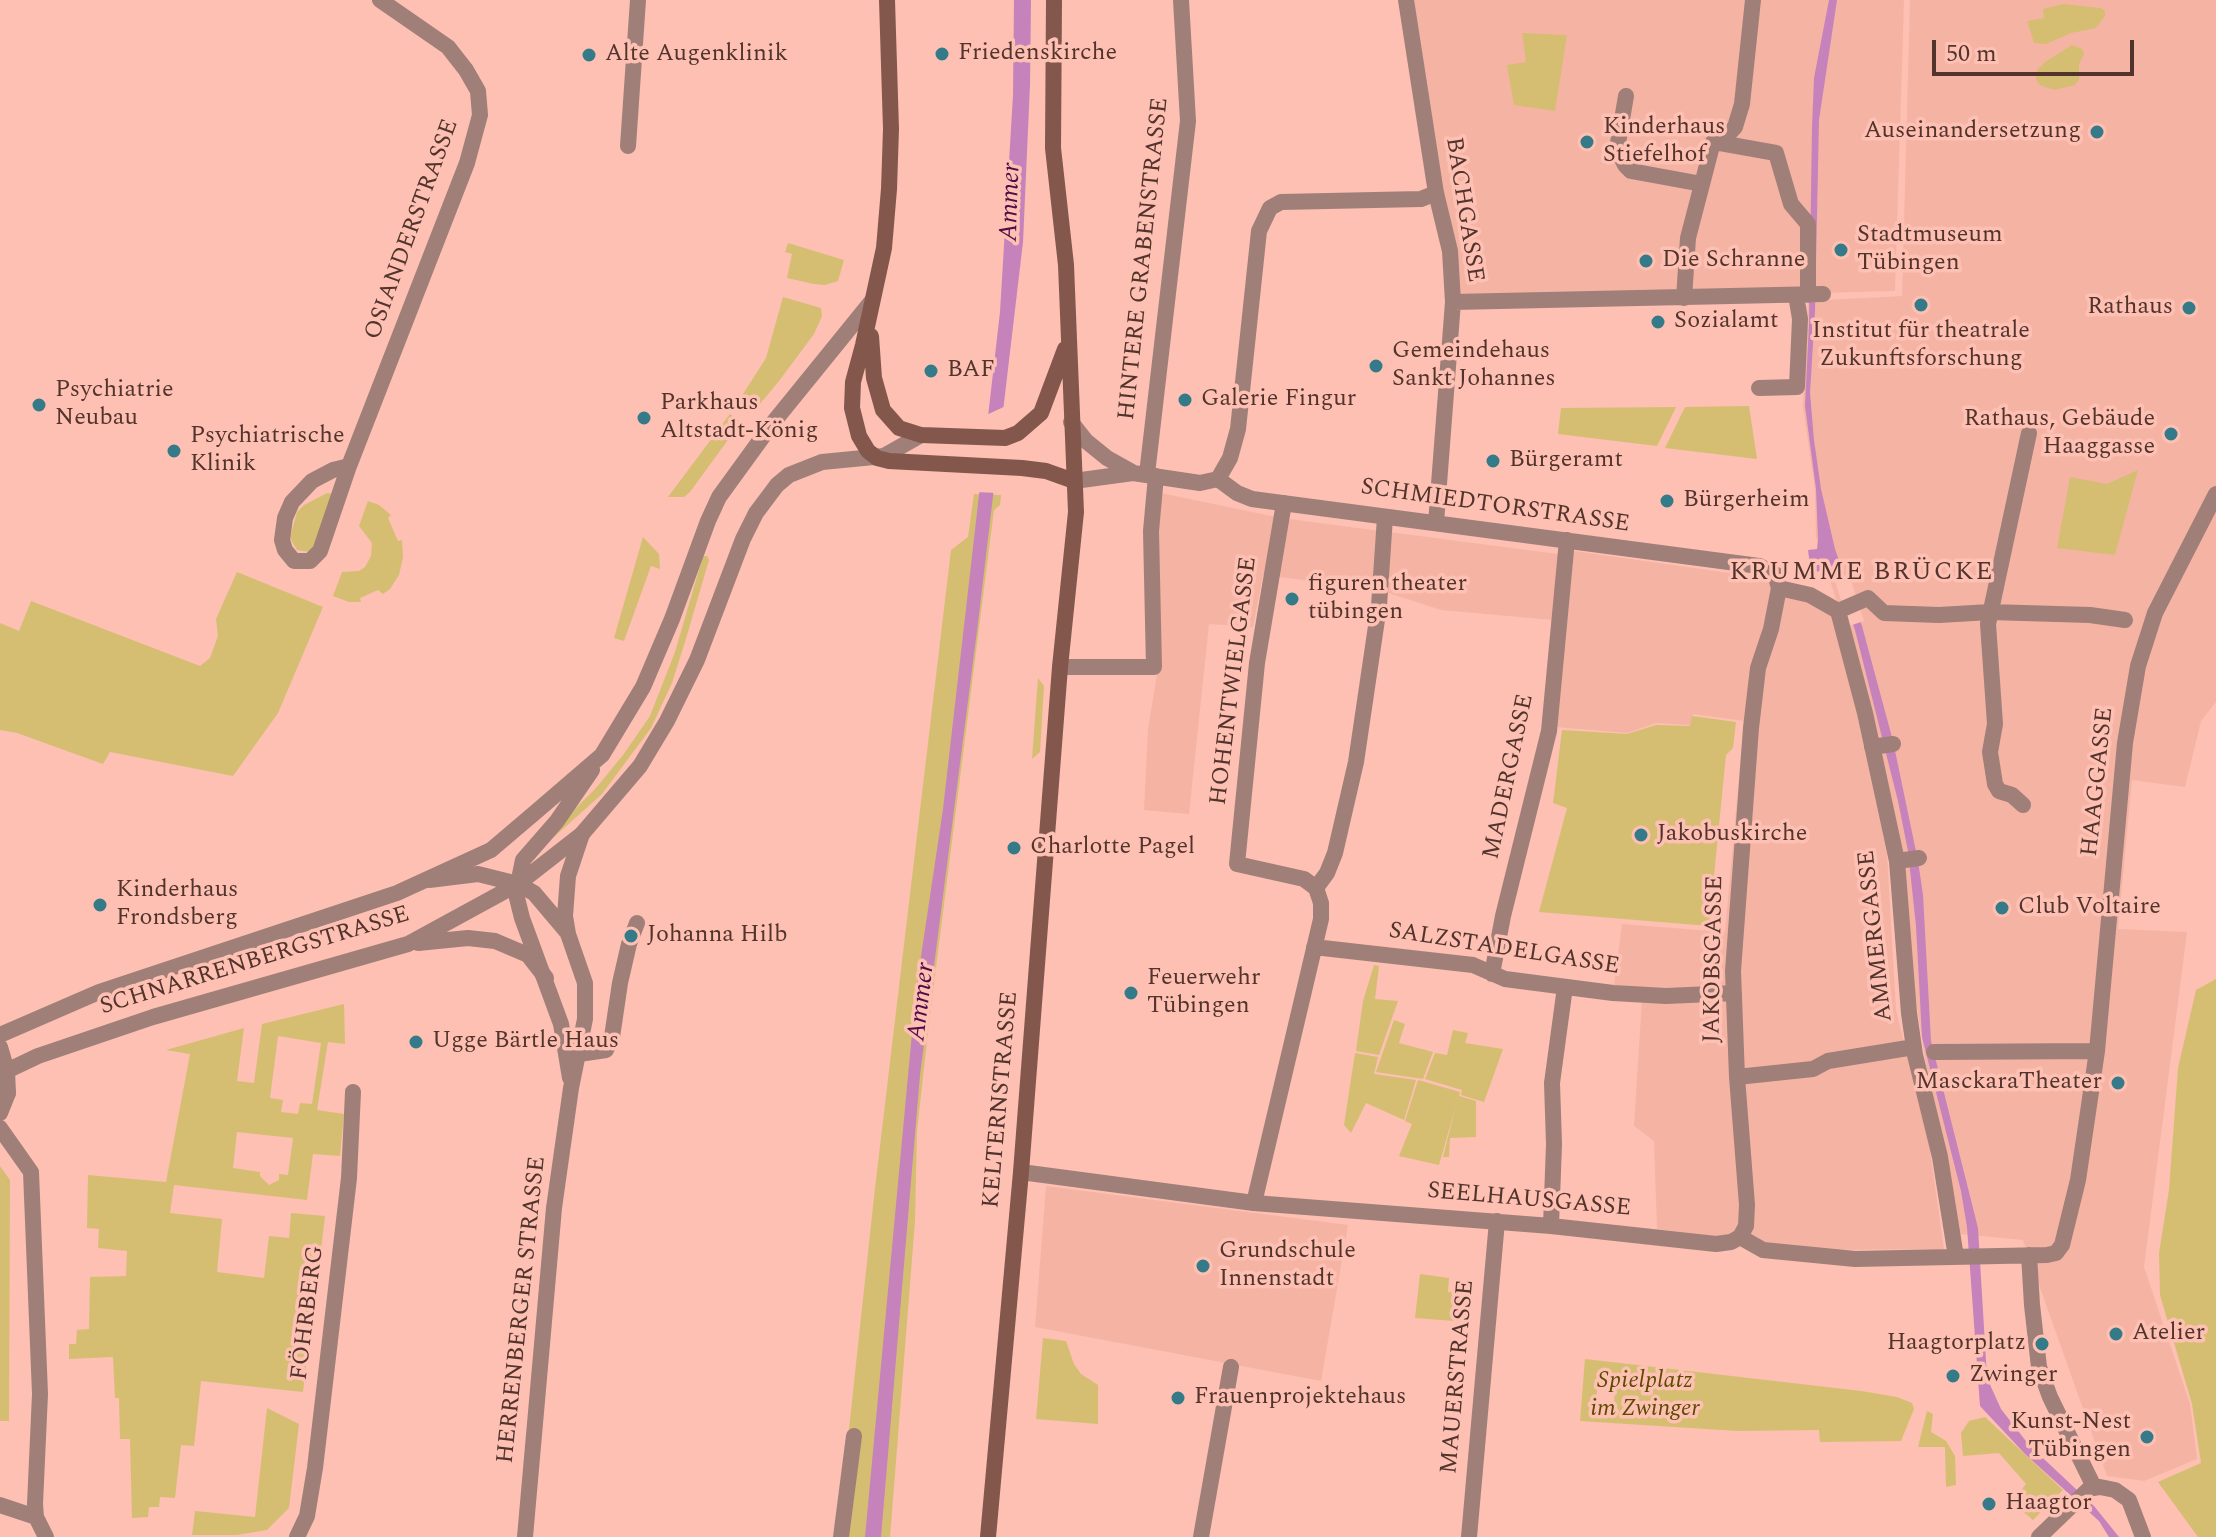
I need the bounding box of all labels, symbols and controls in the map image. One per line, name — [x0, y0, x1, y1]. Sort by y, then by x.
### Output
scale bar — [1936, 24, 2138, 74]
text: 50 m — [1946, 36, 1997, 72]
place label: Friedenskirche — [958, 40, 1117, 68]
place label: Alte Augenklinik — [605, 41, 788, 69]
marker: Friedenskirche — [933, 45, 951, 63]
marker: Alte Augenklinik — [580, 46, 598, 64]
street label: HINTERE GRABENSTRASSE — [1114, 96, 1176, 422]
place label: Kinderhaus Stiefelhof — [1603, 114, 1725, 170]
street label: OSIANDERSTRASSE — [360, 116, 466, 344]
place label: Auseinandersetzung — [1864, 118, 2081, 146]
marker: Auseinandersetzung — [2088, 123, 2106, 141]
marker: Kinderhaus Stiefelhof — [1578, 133, 1596, 151]
street label: BACHGASSE — [1437, 135, 1489, 285]
water label: Ammer — [995, 162, 1029, 242]
place label: Stadtmuseum Tübingen — [1857, 222, 2003, 278]
marker: Stadtmuseum Tübingen — [1832, 241, 1850, 259]
place label: Die Schranne — [1662, 247, 1805, 275]
marker: Die Schranne — [1637, 252, 1655, 270]
place label: Rathaus — [2087, 294, 2173, 322]
marker: Institut für theatrale Zukunftsforschung — [1912, 296, 1930, 314]
marker: Rathaus — [2180, 299, 2198, 317]
place label: Sozialamt — [1674, 308, 1779, 336]
marker: Sozialamt — [1649, 313, 1667, 331]
place label: Institut für theatrale Zukunftsforschung — [1812, 318, 2030, 374]
place label: Gemeindehaus Sankt Johannes — [1392, 338, 1556, 394]
place label: BAF — [947, 357, 995, 385]
marker: Gemeindehaus Sankt Johannes — [1367, 357, 1385, 375]
marker: BAF — [922, 362, 940, 380]
place label: Psychiatrie Neubau — [55, 377, 174, 433]
place label: Galerie Fingur — [1201, 386, 1356, 414]
place label: Parkhaus Altstadt-König — [660, 390, 818, 446]
marker: Galerie Fingur — [1176, 391, 1194, 409]
marker: Psychiatrie Neubau — [30, 396, 48, 414]
place label: Rathaus, Gebäude Haaggasse — [1964, 406, 2155, 462]
marker: Parkhaus Altstadt-König — [635, 409, 653, 427]
place label: Psychiatrische Klinik — [190, 423, 345, 479]
marker: Rathaus, Gebäude Haaggasse — [2162, 425, 2180, 443]
marker: Psychiatrische Klinik — [165, 442, 183, 460]
place label: Bürgeramt — [1509, 447, 1623, 475]
marker: Bürgeramt — [1484, 452, 1502, 470]
street label: SCHMIEDTORSTRASSE — [1359, 474, 1631, 540]
place label: Bürgerheim — [1683, 487, 1810, 515]
marker: Bürgerheim — [1658, 492, 1676, 510]
street label: HOHENTWIELGASSE — [1205, 555, 1265, 807]
district label: KRUMME BRÜCKE — [1730, 558, 1994, 590]
place label: figuren theater tübingen — [1308, 571, 1467, 627]
marker: figuren theater tübingen — [1283, 590, 1301, 608]
street label: MADERGASSE — [1478, 692, 1542, 862]
street label: HAAGGASSE — [2077, 706, 2121, 858]
place label: Jakobuskirche — [1657, 821, 1807, 849]
marker: Jakobuskirche — [1632, 826, 1650, 844]
place label: Charlotte Pagel — [1030, 834, 1195, 862]
marker: Charlotte Pagel — [1005, 839, 1023, 857]
street label: AMMERGASSE — [1854, 849, 1900, 1023]
street label: JAKOBSGASSE — [1699, 875, 1731, 1043]
place label: Kinderhaus Frondsberg — [116, 877, 238, 933]
place label: Club Voltaire — [2018, 894, 2161, 922]
marker: Kinderhaus Frondsberg — [91, 896, 109, 914]
marker: Club Voltaire — [1993, 899, 2011, 917]
street label: SCHNARRENBERGSTRASSE — [97, 901, 413, 1023]
street label: SALZSTADELGASSE — [1386, 918, 1622, 982]
place label: Johanna Hilb — [647, 922, 787, 950]
marker: Johanna Hilb — [622, 927, 640, 945]
water label: Ammer — [903, 961, 943, 1043]
place label: Feuerwehr Tübingen — [1147, 965, 1260, 1021]
marker: Feuerwehr Tübingen — [1122, 984, 1140, 1002]
street label: KELTERNSTRASSE — [978, 990, 1026, 1210]
place label: Ugge Bärtle Haus — [432, 1028, 619, 1056]
marker: Ugge Bärtle Haus — [407, 1033, 425, 1051]
place label: MasckaraTheater — [1916, 1069, 2102, 1097]
marker: MasckaraTheater — [2109, 1074, 2127, 1092]
street label: HERRENBERGER STRASSE — [493, 1155, 553, 1465]
street label: SEELHAUSGASSE — [1426, 1178, 1632, 1224]
place label: Grundschule Innenstadt — [1219, 1238, 1356, 1294]
street label: FÖHRBERG — [286, 1244, 332, 1382]
marker: Grundschule Innenstadt — [1194, 1257, 1212, 1275]
street label: MAUERSTRASSE — [1436, 1279, 1482, 1475]
place label: Atelier — [2132, 1320, 2205, 1348]
marker: Atelier — [2107, 1325, 2125, 1343]
place label: Haagtorplatz — [1887, 1330, 2026, 1358]
marker: Haagtorplatz — [2033, 1335, 2051, 1353]
place label: Zwinger — [1969, 1362, 2057, 1390]
marker: Zwinger — [1944, 1367, 1962, 1385]
park label: Spielplatz im Zwinger — [1590, 1368, 1700, 1424]
place label: Frauenprojektehaus — [1194, 1384, 1406, 1412]
marker: Frauenprojektehaus — [1169, 1389, 1187, 1407]
place label: Kunst-Nest Tübingen — [2010, 1409, 2131, 1465]
marker: Kunst-Nest Tübingen — [2138, 1428, 2156, 1446]
place label: Haagtor — [2005, 1490, 2092, 1518]
marker: Haagtor — [1980, 1495, 1998, 1513]

